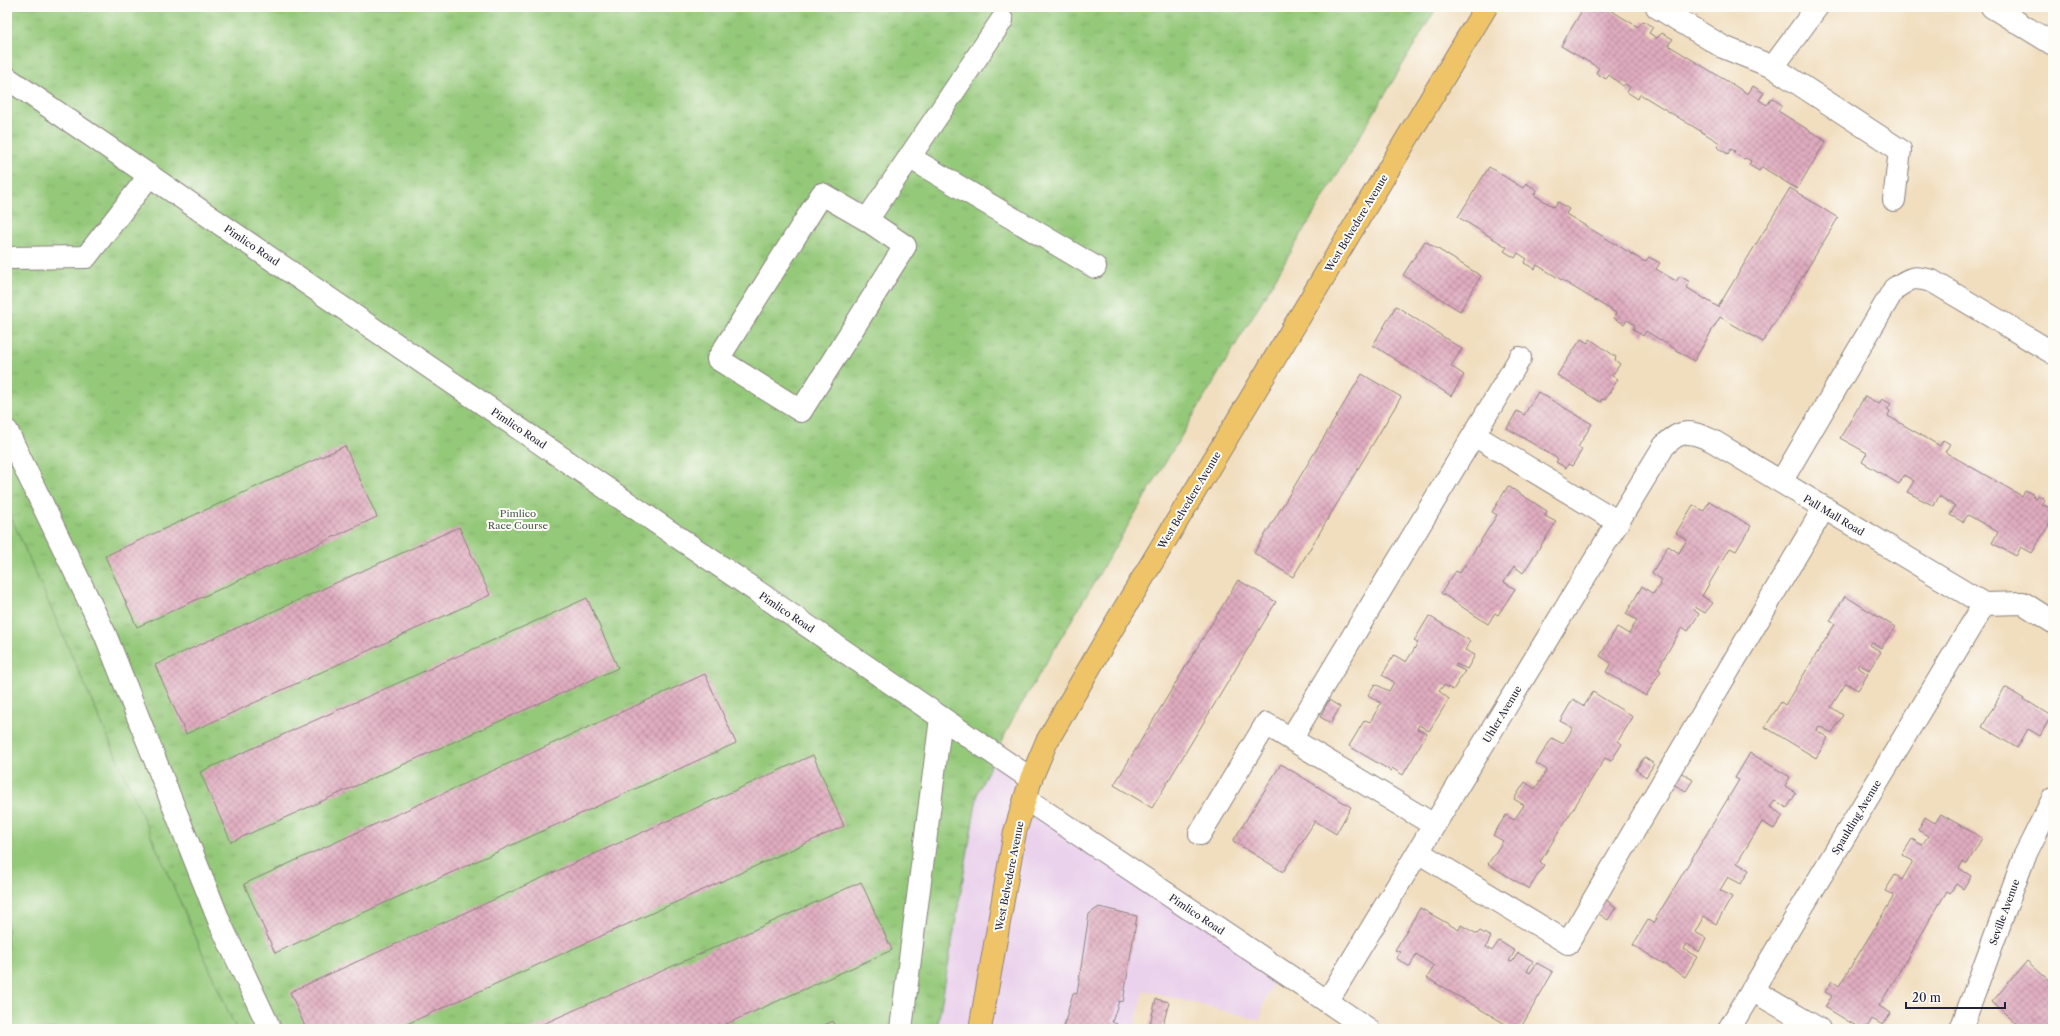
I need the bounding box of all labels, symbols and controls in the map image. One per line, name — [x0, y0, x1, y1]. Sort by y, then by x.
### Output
street label: West Belvedere Avenue — [1322, 172, 1391, 275]
street label: Pimlico Road — [222, 222, 282, 269]
street label: Pimlico Road — [489, 405, 549, 452]
street label: West Belvedere Avenue — [1155, 449, 1224, 552]
street label: Pall Mall Road — [1801, 492, 1867, 539]
park label: Pimlico Race Course — [488, 507, 549, 532]
street label: Pimlico Road — [757, 589, 817, 636]
street label: Uhler Avenue — [1480, 683, 1525, 745]
street label: Spaulding Avenue — [1829, 777, 1884, 857]
street label: West Belvedere Avenue — [992, 820, 1027, 933]
street label: Seville Avenue — [1987, 877, 2023, 947]
street label: Pimlico Road — [1167, 891, 1227, 938]
scale bar — [1906, 984, 2005, 1010]
text: 20 m — [1912, 990, 1941, 1005]

